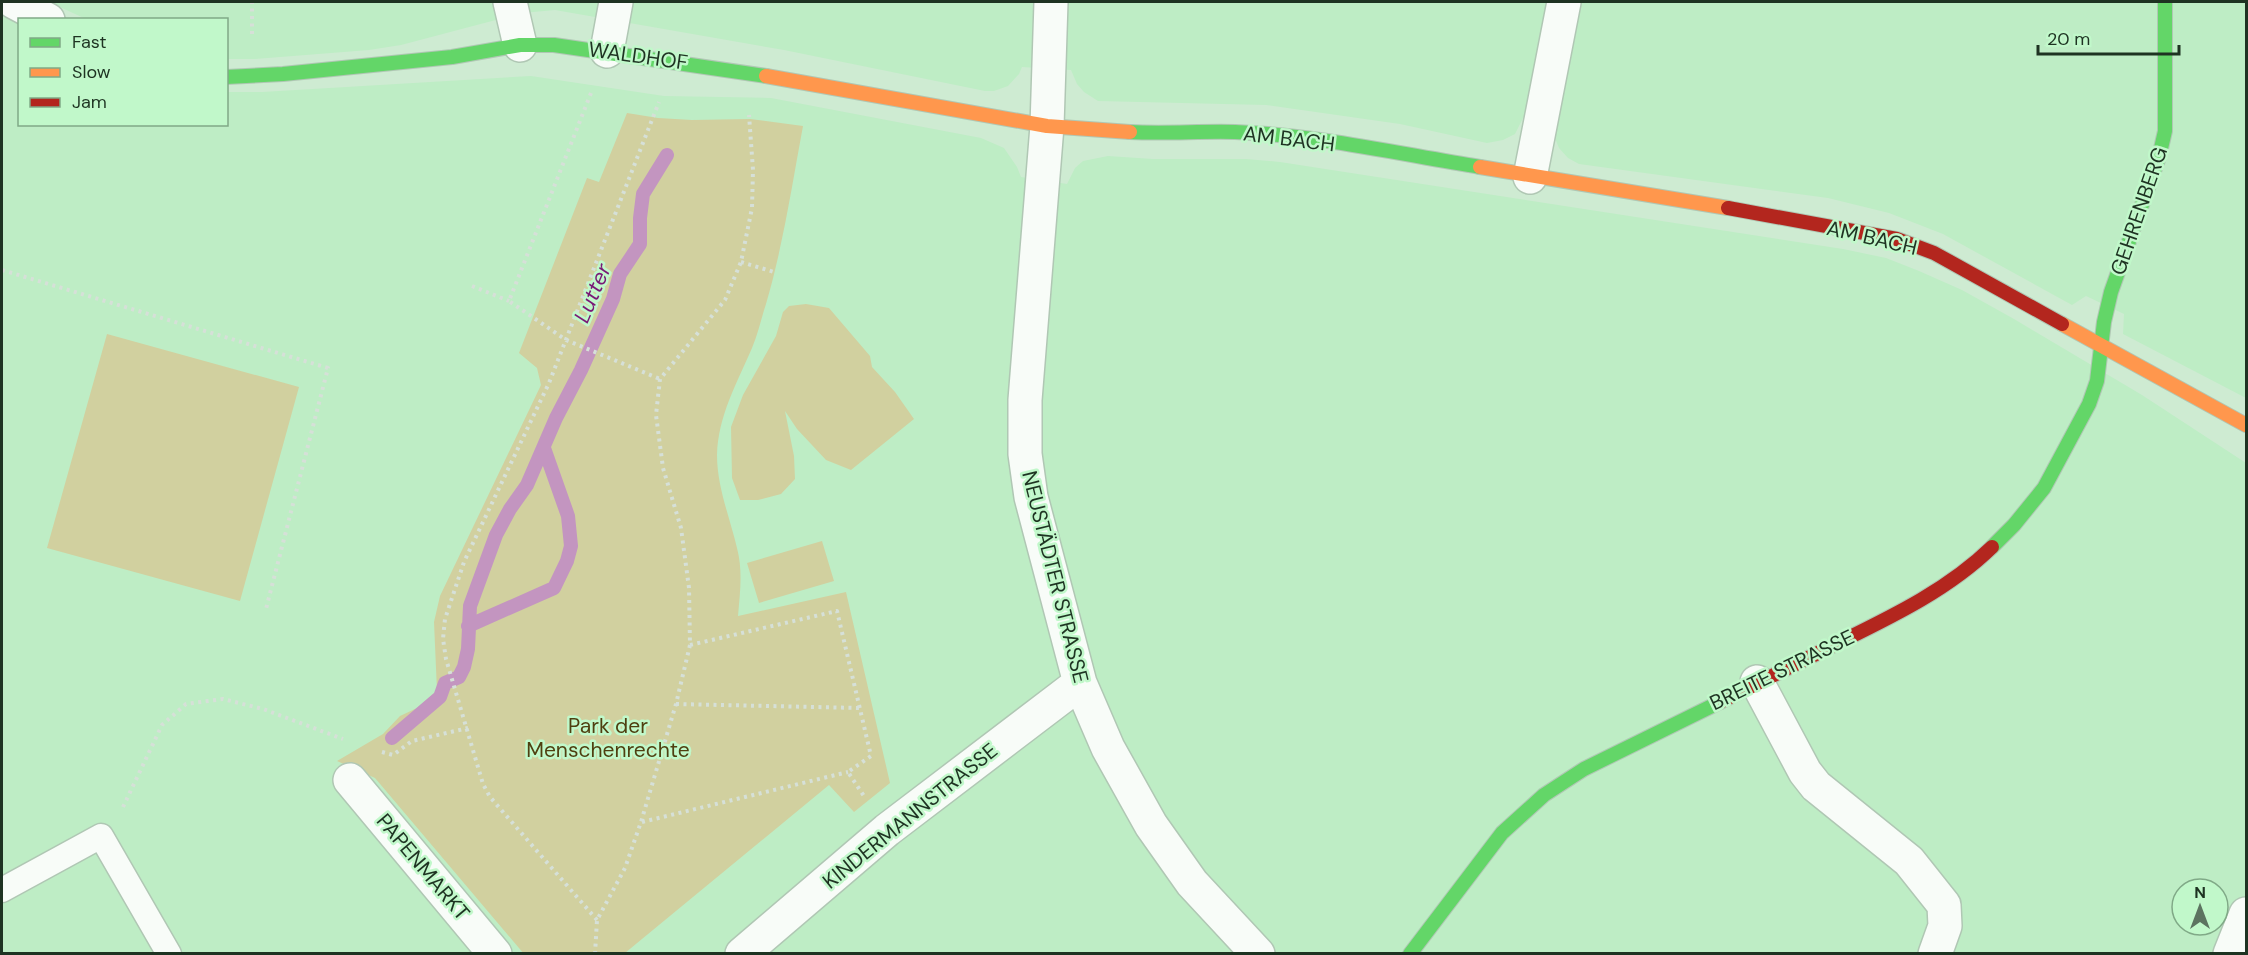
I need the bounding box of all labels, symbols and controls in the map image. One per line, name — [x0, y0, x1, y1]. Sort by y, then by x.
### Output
legend — [18, 18, 228, 126]
scale bar — [2038, 18, 2179, 56]
text: 20 m — [2047, 27, 2090, 51]
text: Fast — [72, 30, 107, 54]
street label: WALDHOF — [586, 35, 690, 77]
text: Slow — [72, 60, 111, 84]
text: Jam — [72, 90, 107, 114]
street label: AM BACH — [1242, 119, 1336, 159]
street label: GEHRENBERG — [2104, 143, 2174, 279]
street label: AM BACH — [1824, 214, 1920, 262]
water label: Lutter — [567, 258, 618, 327]
street label: NEUSTÄDTER STRASSE — [1015, 468, 1095, 686]
street label: BREITE STRASSE — [1705, 623, 1859, 717]
park label: Park der Menschenrechte — [526, 712, 690, 764]
street label: KINDERMANNSTRASSE — [817, 737, 1003, 895]
street label: PAPENMARKT — [370, 808, 476, 926]
north arrow — [2170, 877, 2230, 937]
text: N — [2194, 882, 2206, 903]

